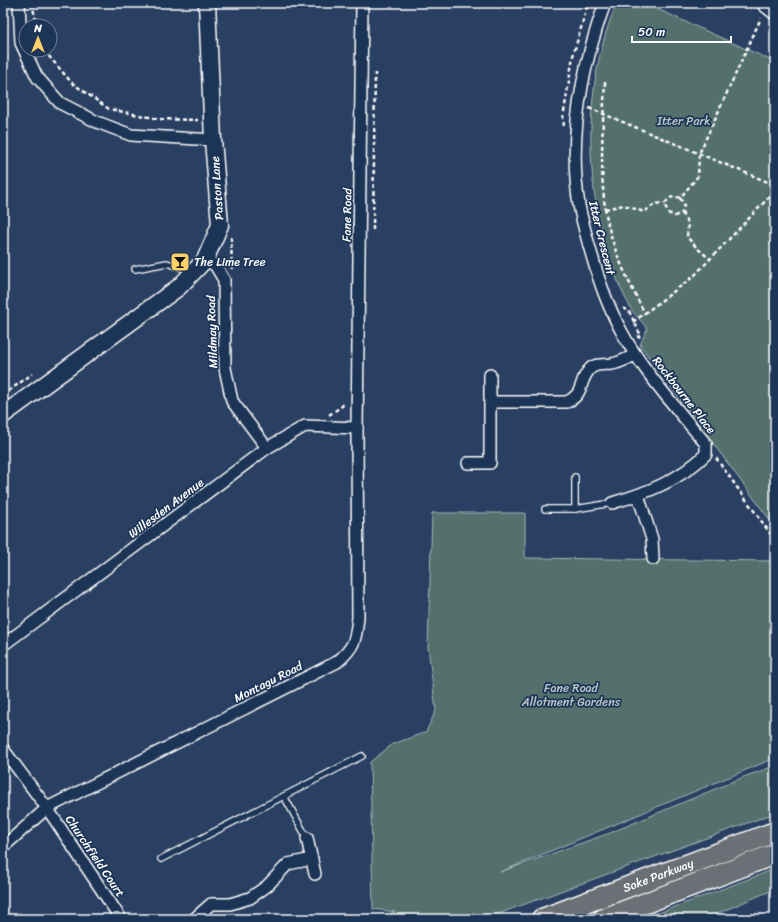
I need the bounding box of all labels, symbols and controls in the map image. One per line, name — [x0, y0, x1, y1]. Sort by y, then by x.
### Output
north arrow — [18, 18, 58, 58]
scale bar — [632, 18, 731, 44]
text: N — [33, 19, 42, 38]
text: 50 m — [638, 21, 665, 43]
park label: Itter Park — [656, 110, 711, 132]
street label: Paston Lane — [204, 155, 230, 221]
street label: Fane Road — [336, 187, 358, 242]
street label: Itter Crescent — [582, 198, 622, 278]
bar icon: The Lime Tree — [169, 251, 191, 273]
place label: The Lime Tree — [194, 251, 266, 273]
street label: Mildmay Road — [200, 294, 224, 369]
street label: Rockbourne Place — [646, 351, 722, 439]
street label: Willesden Avenue — [123, 472, 209, 544]
street label: Montagu Road — [230, 654, 308, 709]
park label: Fane Road Allotment Gardens — [521, 677, 621, 713]
street label: Churchfield Court — [59, 810, 131, 902]
street label: Soke Parkway — [620, 852, 698, 899]

